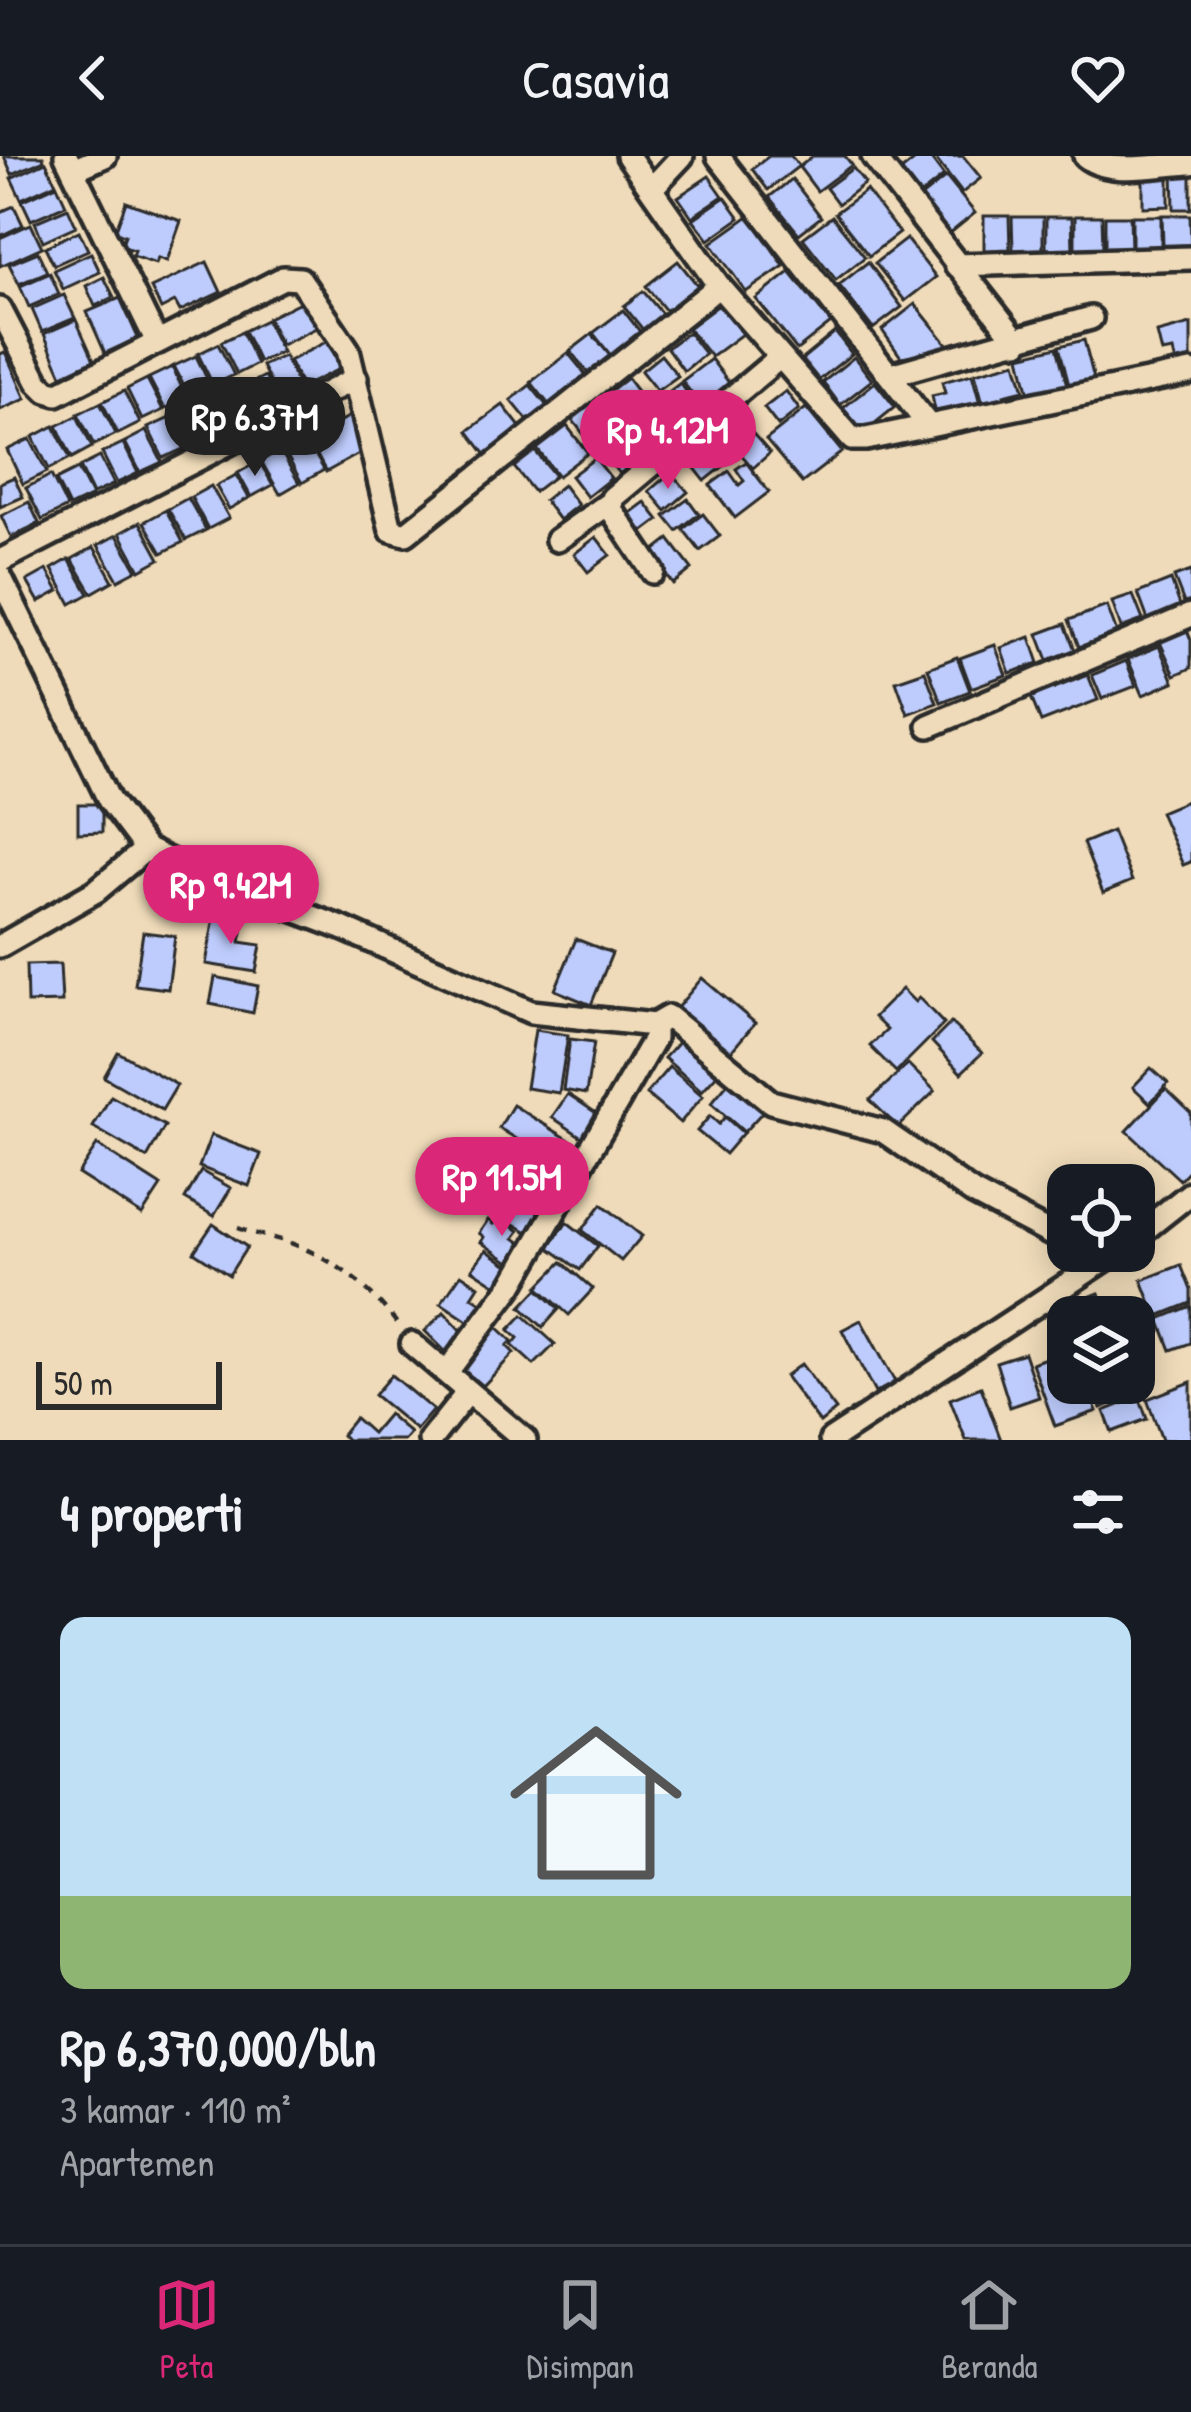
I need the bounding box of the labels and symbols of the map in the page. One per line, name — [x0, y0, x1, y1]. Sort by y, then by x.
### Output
pin: Rp 6.37M — [131, 377, 379, 479]
pin: Rp 4.12M — [544, 390, 792, 492]
pin: Rp 9.42M — [107, 845, 355, 947]
pin: Rp 11.5M — [378, 1137, 626, 1239]
scale bar — [36, 1356, 222, 1409]

